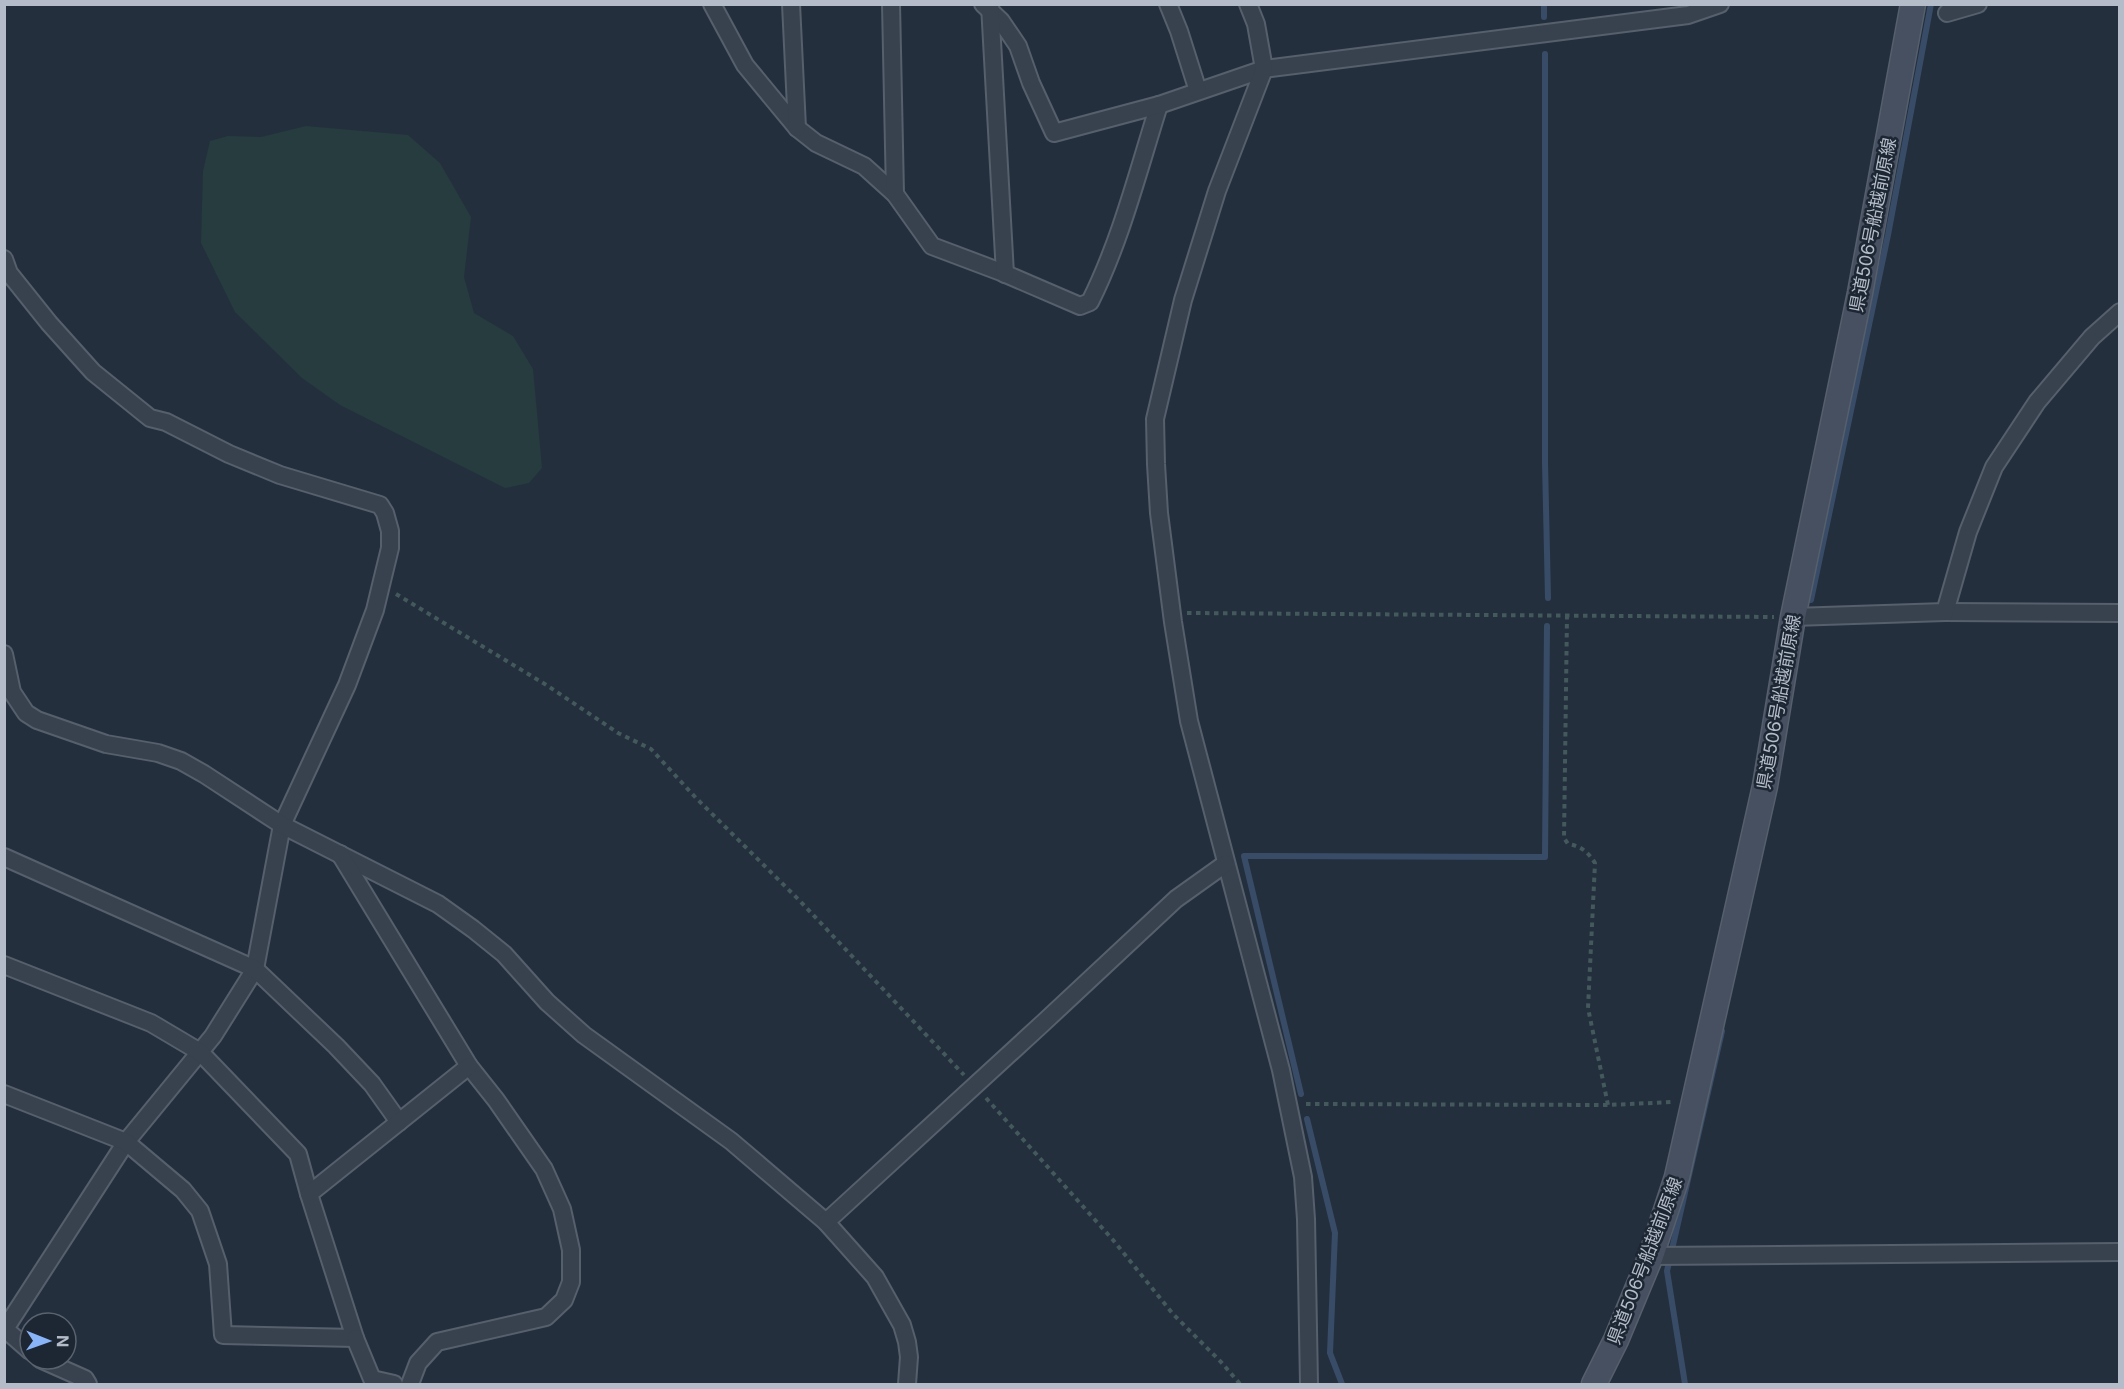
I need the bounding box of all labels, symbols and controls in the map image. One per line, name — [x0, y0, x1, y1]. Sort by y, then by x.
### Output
street label: 県道506号船越前原線 — [1845, 136, 1900, 314]
street label: 県道506号船越前原線 — [1753, 613, 1804, 791]
street label: 県道506号船越前原線 — [1603, 1174, 1686, 1347]
north arrow — [18, 1311, 78, 1371]
text: N — [53, 1335, 73, 1348]

